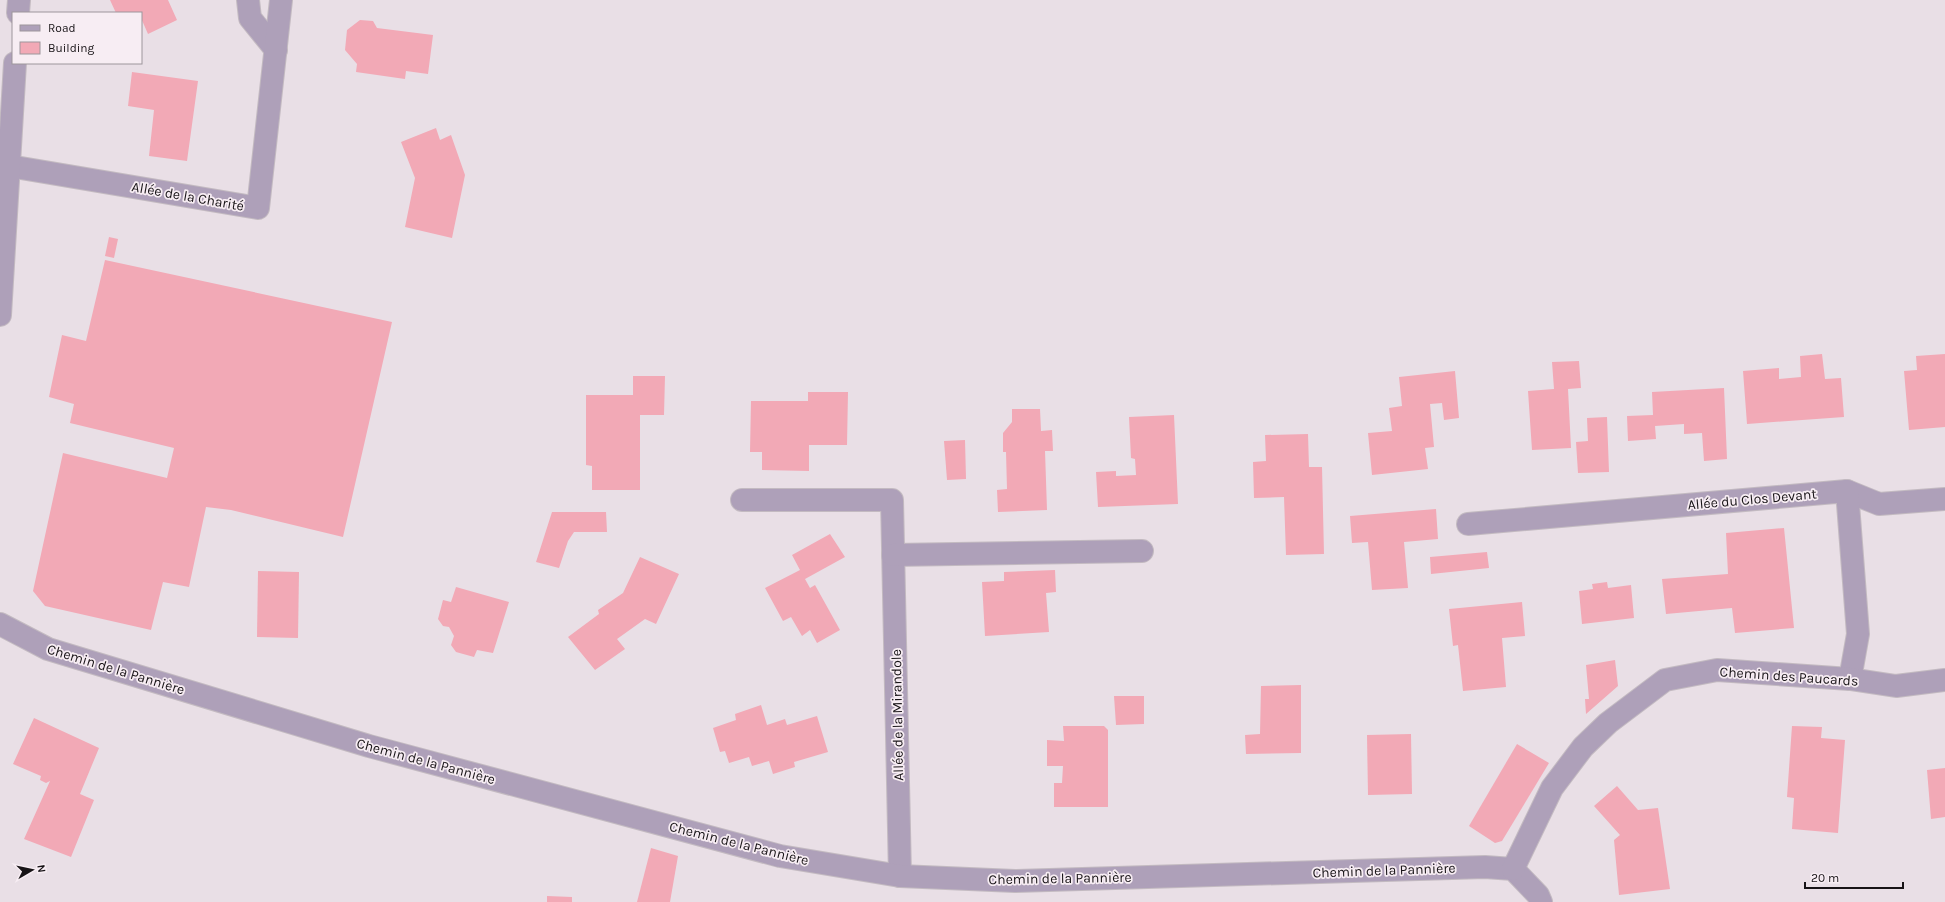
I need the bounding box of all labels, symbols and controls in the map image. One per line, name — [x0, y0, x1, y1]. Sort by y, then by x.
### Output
legend — [12, 12, 142, 64]
text: Road — [48, 21, 76, 35]
text: Building — [48, 41, 95, 55]
street label: Allée de la Charité — [130, 178, 245, 215]
street label: Allée du Clos Devant — [1687, 485, 1817, 514]
street label: Chemin de la Pannière — [45, 640, 187, 699]
street label: Allée de la Mirandole — [888, 649, 907, 781]
street label: Chemin des Paucards — [1719, 663, 1859, 690]
street label: Chemin de la Pannière — [355, 735, 497, 788]
street label: Chemin de la Pannière — [667, 818, 810, 869]
north arrow — [12, 850, 52, 890]
street label: Chemin de la Pannière — [1312, 860, 1456, 881]
text: N — [34, 864, 48, 873]
scale bar — [1805, 864, 1903, 890]
street label: Chemin de la Pannière — [988, 869, 1132, 888]
text: 20 m — [1811, 871, 1839, 885]

